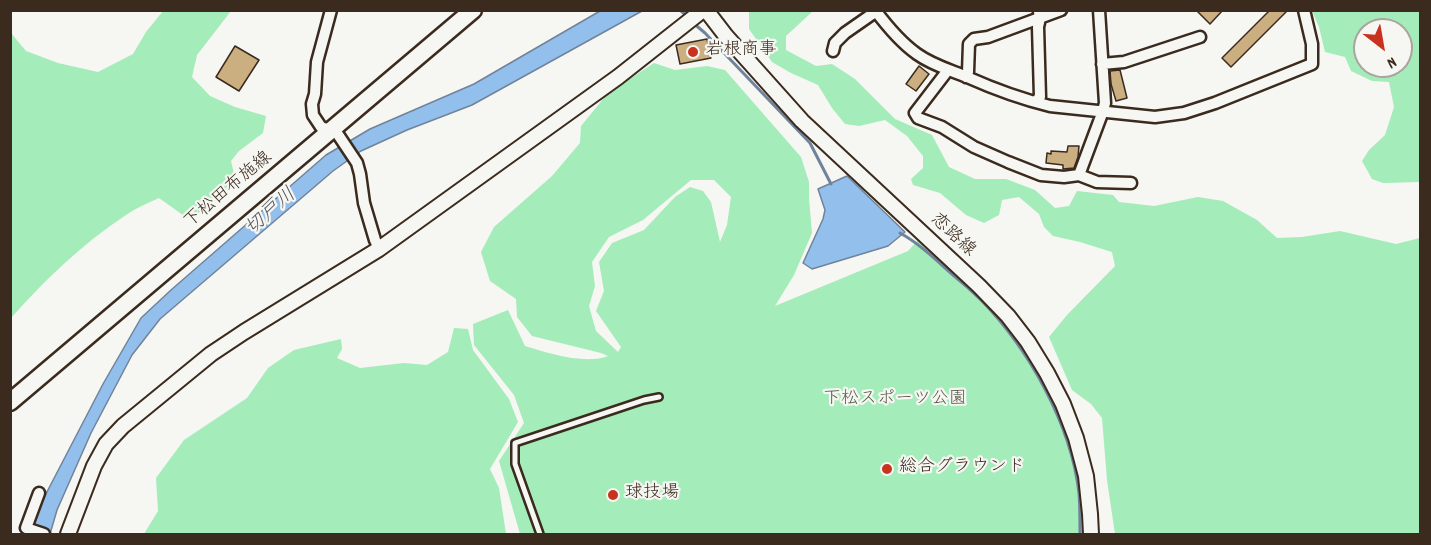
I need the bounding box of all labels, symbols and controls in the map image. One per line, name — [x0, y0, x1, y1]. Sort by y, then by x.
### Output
north arrow — [1353, 18, 1413, 78]
place label: 岩根商事 — [705, 41, 777, 63]
marker: 岩根商事 — [686, 45, 700, 59]
text: N — [1382, 50, 1401, 74]
street label: 下松田布施線 — [181, 148, 277, 234]
water label: 切戸川 — [241, 184, 303, 242]
street label: 恋路線 — [925, 210, 979, 262]
park label: 下松スポーツ公園 — [823, 390, 967, 412]
place label: 総合グラウンド — [899, 458, 1025, 480]
marker: 総合グラウンド — [880, 462, 894, 476]
place label: 球技場 — [625, 484, 679, 506]
marker: 球技場 — [606, 488, 620, 502]

